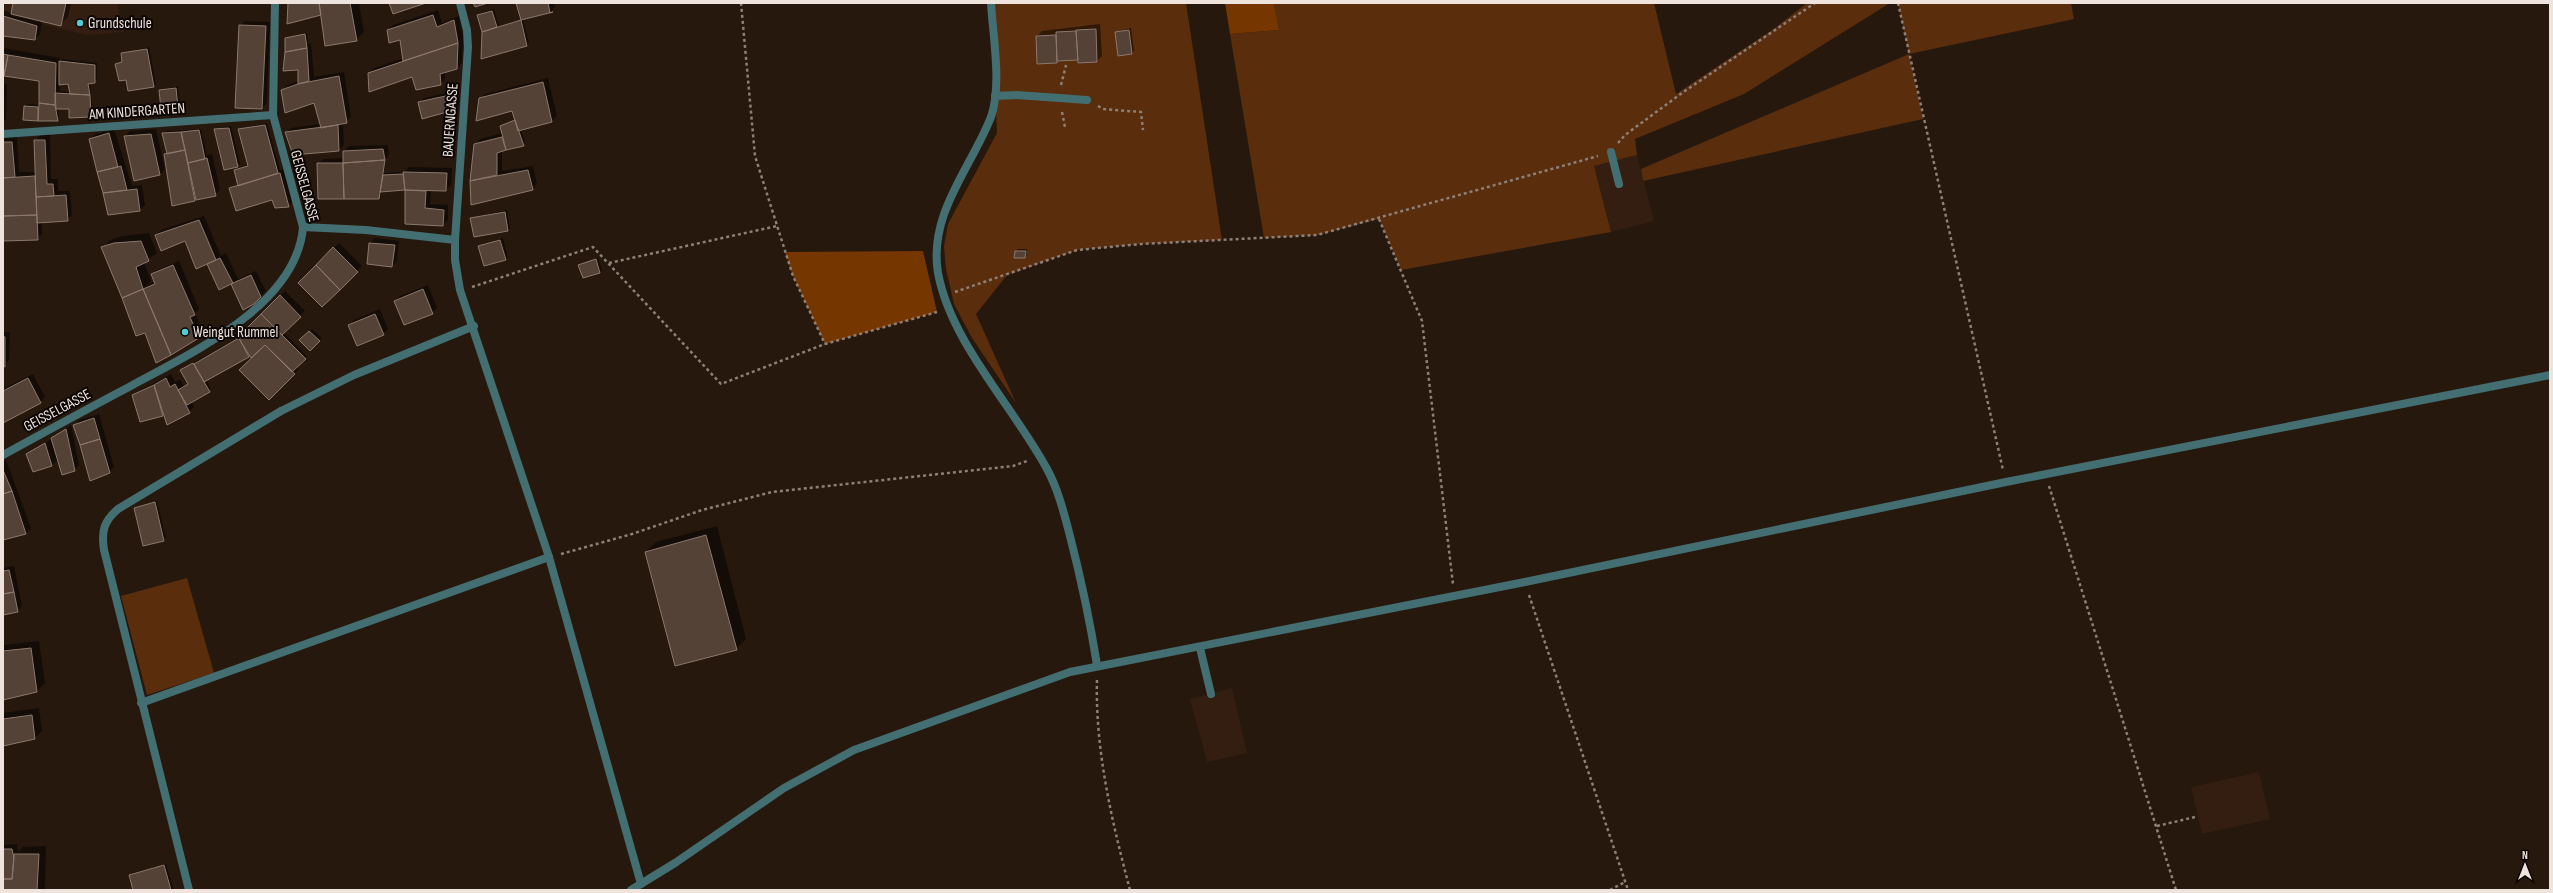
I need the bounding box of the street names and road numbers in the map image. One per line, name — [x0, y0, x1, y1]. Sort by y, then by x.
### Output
street label: BAUERNGASSE — [438, 83, 463, 158]
street label: AM KINDERGARTEN — [87, 99, 186, 124]
street label: GEISSELGASSE — [286, 148, 323, 224]
street label: GEISSELGASSE — [20, 385, 94, 436]

